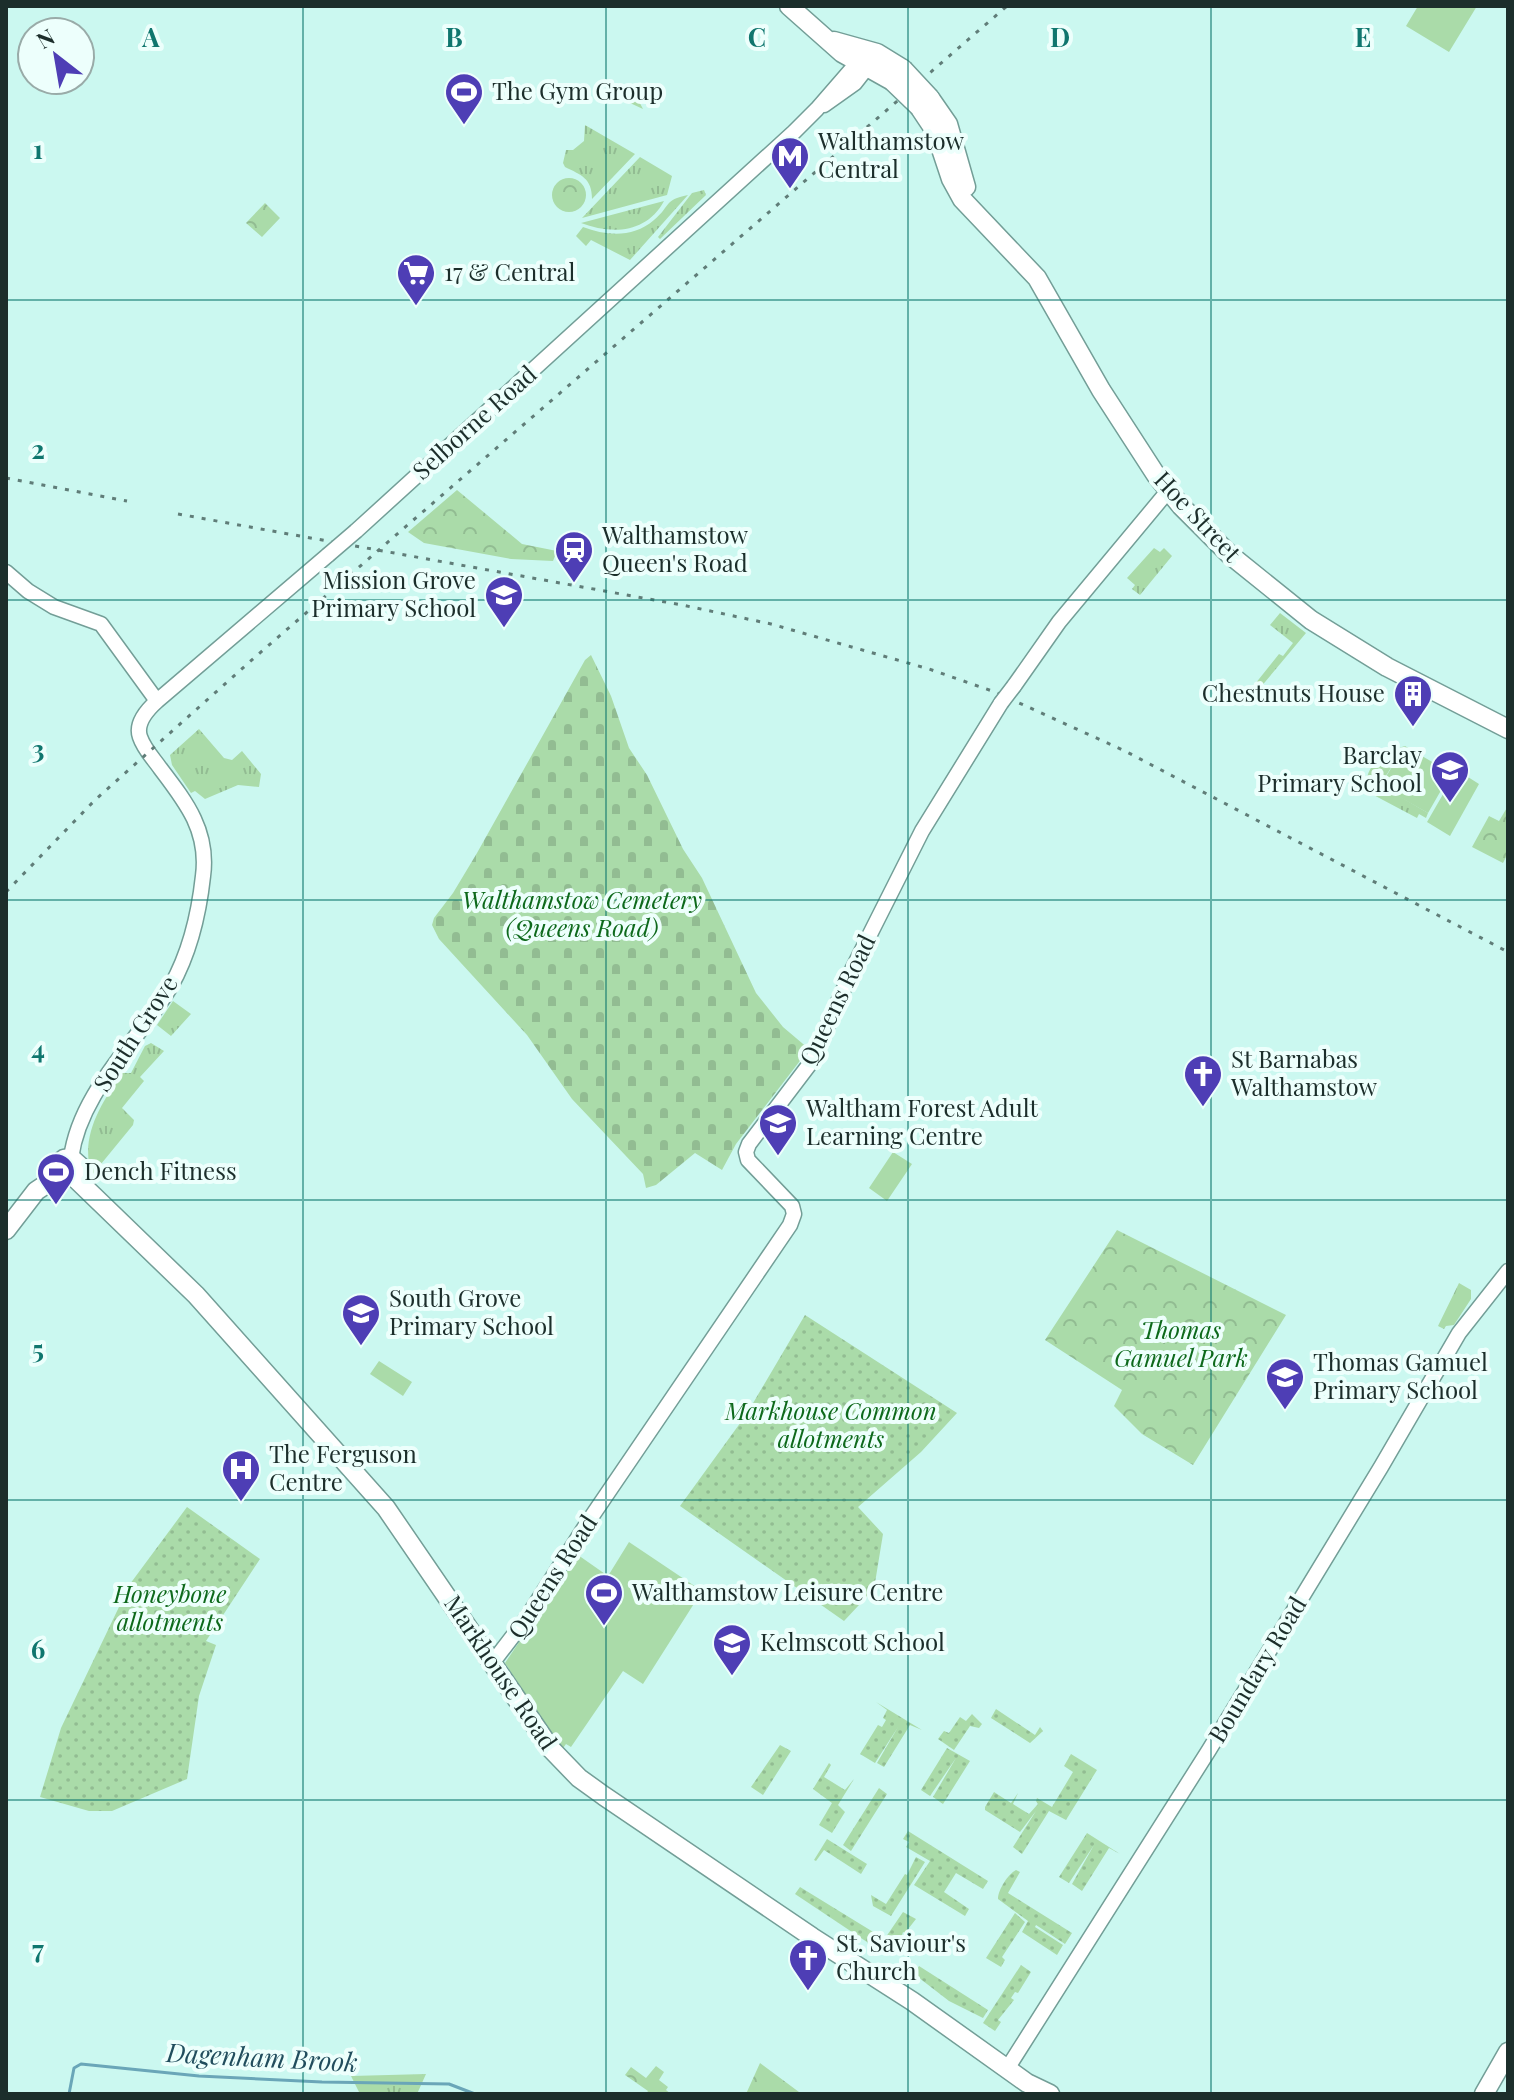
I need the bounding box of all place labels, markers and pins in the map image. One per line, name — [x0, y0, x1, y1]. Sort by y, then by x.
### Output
sports icon: The Gym Group — [443, 71, 485, 126]
place label: The Gym Group — [492, 74, 663, 106]
place label: Walthamstow Central — [817, 124, 964, 184]
metro station icon: Walthamstow Central — [769, 135, 811, 190]
supermarket icon: 17 & Central — [395, 252, 437, 307]
place label: 17 & Central — [444, 255, 576, 287]
place label: Walthamstow Queen's Road — [601, 518, 748, 578]
station icon: Walthamstow Queen's Road — [553, 529, 595, 584]
place label: Mission Grove Primary School — [311, 563, 476, 623]
school or university icon: Mission Grove Primary School — [483, 574, 525, 629]
building icon: Chestnuts House — [1392, 673, 1434, 728]
place label: Chestnuts House — [1202, 676, 1385, 708]
place label: Barclay Primary School — [1257, 738, 1422, 798]
school or university icon: Barclay Primary School — [1429, 749, 1471, 804]
place label: St Barnabas Walthamstow — [1230, 1042, 1377, 1102]
church icon: St Barnabas Walthamstow — [1182, 1053, 1224, 1108]
place label: Waltham Forest Adult Learning Centre — [805, 1091, 1039, 1151]
school or university icon: Waltham Forest Adult Learning Centre — [757, 1102, 799, 1157]
sports icon: Dench Fitness — [35, 1151, 77, 1206]
place label: Dench Fitness — [84, 1154, 237, 1186]
place label: South Grove Primary School — [389, 1281, 554, 1341]
school or university icon: South Grove Primary School — [340, 1292, 382, 1347]
place label: Thomas Gamuel Primary School — [1313, 1345, 1488, 1405]
school or university icon: Thomas Gamuel Primary School — [1264, 1356, 1306, 1411]
place label: The Ferguson Centre — [269, 1437, 417, 1497]
hospital icon: The Ferguson Centre — [220, 1448, 262, 1503]
sports icon: Walthamstow Leisure Centre — [583, 1572, 625, 1627]
place label: Walthamstow Leisure Centre — [631, 1575, 943, 1607]
school or university icon: Kelmscott School — [711, 1622, 753, 1677]
place label: Kelmscott School — [760, 1625, 945, 1657]
place label: St. Saviour's Church — [836, 1926, 966, 1986]
church icon: St. Saviour's Church — [787, 1937, 829, 1992]

